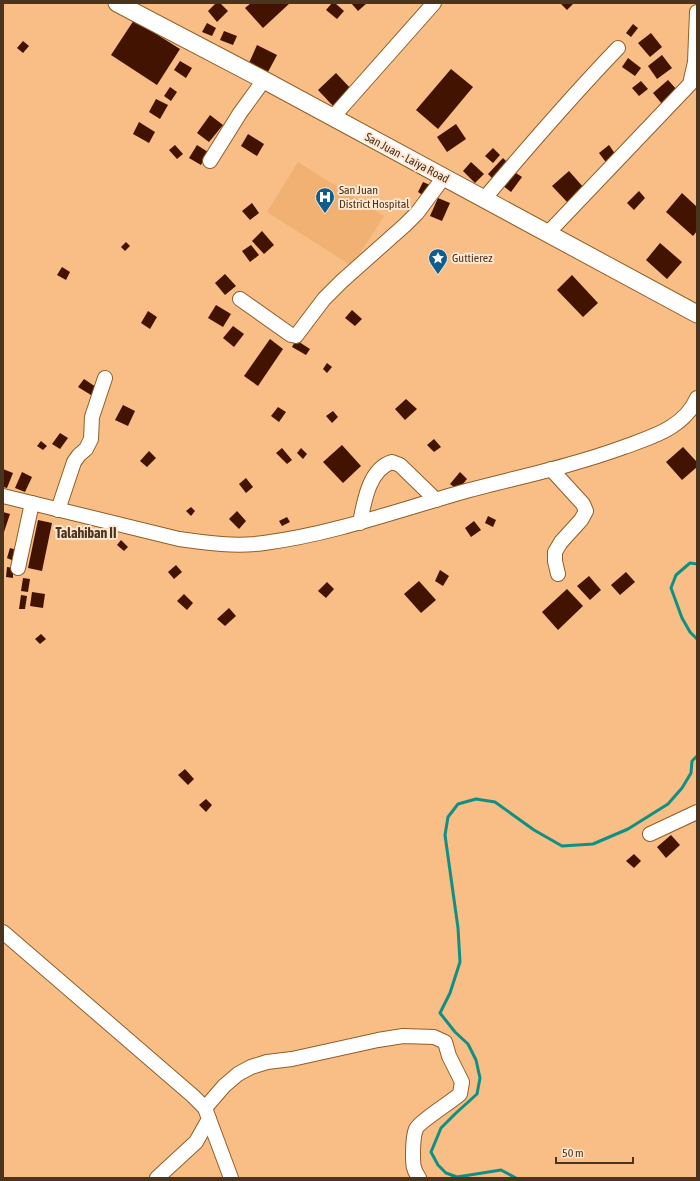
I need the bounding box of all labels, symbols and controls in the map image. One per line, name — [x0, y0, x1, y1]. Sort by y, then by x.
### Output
street label: San Juan - Laiya Road — [362, 130, 452, 186]
place label: San Juan District Hospital — [339, 183, 410, 211]
hospital icon: San Juan District Hospital — [314, 186, 336, 214]
place icon: Guttierez — [427, 247, 449, 275]
place label: Guttierez — [452, 251, 493, 265]
district label: Talahiban II — [56, 525, 116, 541]
scale bar — [556, 1139, 633, 1165]
text: 50 m — [562, 1146, 584, 1160]

